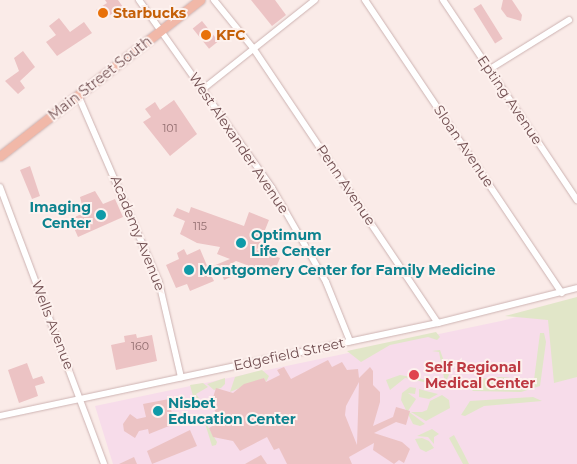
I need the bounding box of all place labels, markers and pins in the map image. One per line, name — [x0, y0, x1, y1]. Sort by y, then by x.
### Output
place label: Starbucks — [113, 5, 186, 21]
marker: Starbucks — [97, 7, 109, 19]
place label: KFC — [216, 27, 245, 43]
marker: KFC — [200, 29, 212, 41]
place label: Imaging Center — [29, 199, 91, 232]
marker: Imaging Center — [95, 209, 107, 221]
place label: Optimum Life Center — [251, 227, 331, 260]
marker: Optimum Life Center — [235, 237, 247, 249]
place label: Montgomery Center for Family Medicine — [199, 262, 495, 278]
marker: Montgomery Center for Family Medicine — [183, 264, 195, 276]
place label: Self Regional Medical Center — [425, 359, 535, 392]
marker: Self Regional Medical Center — [407, 368, 421, 382]
place label: Nisbet Education Center — [168, 395, 296, 428]
marker: Nisbet Education Center — [152, 405, 164, 417]

